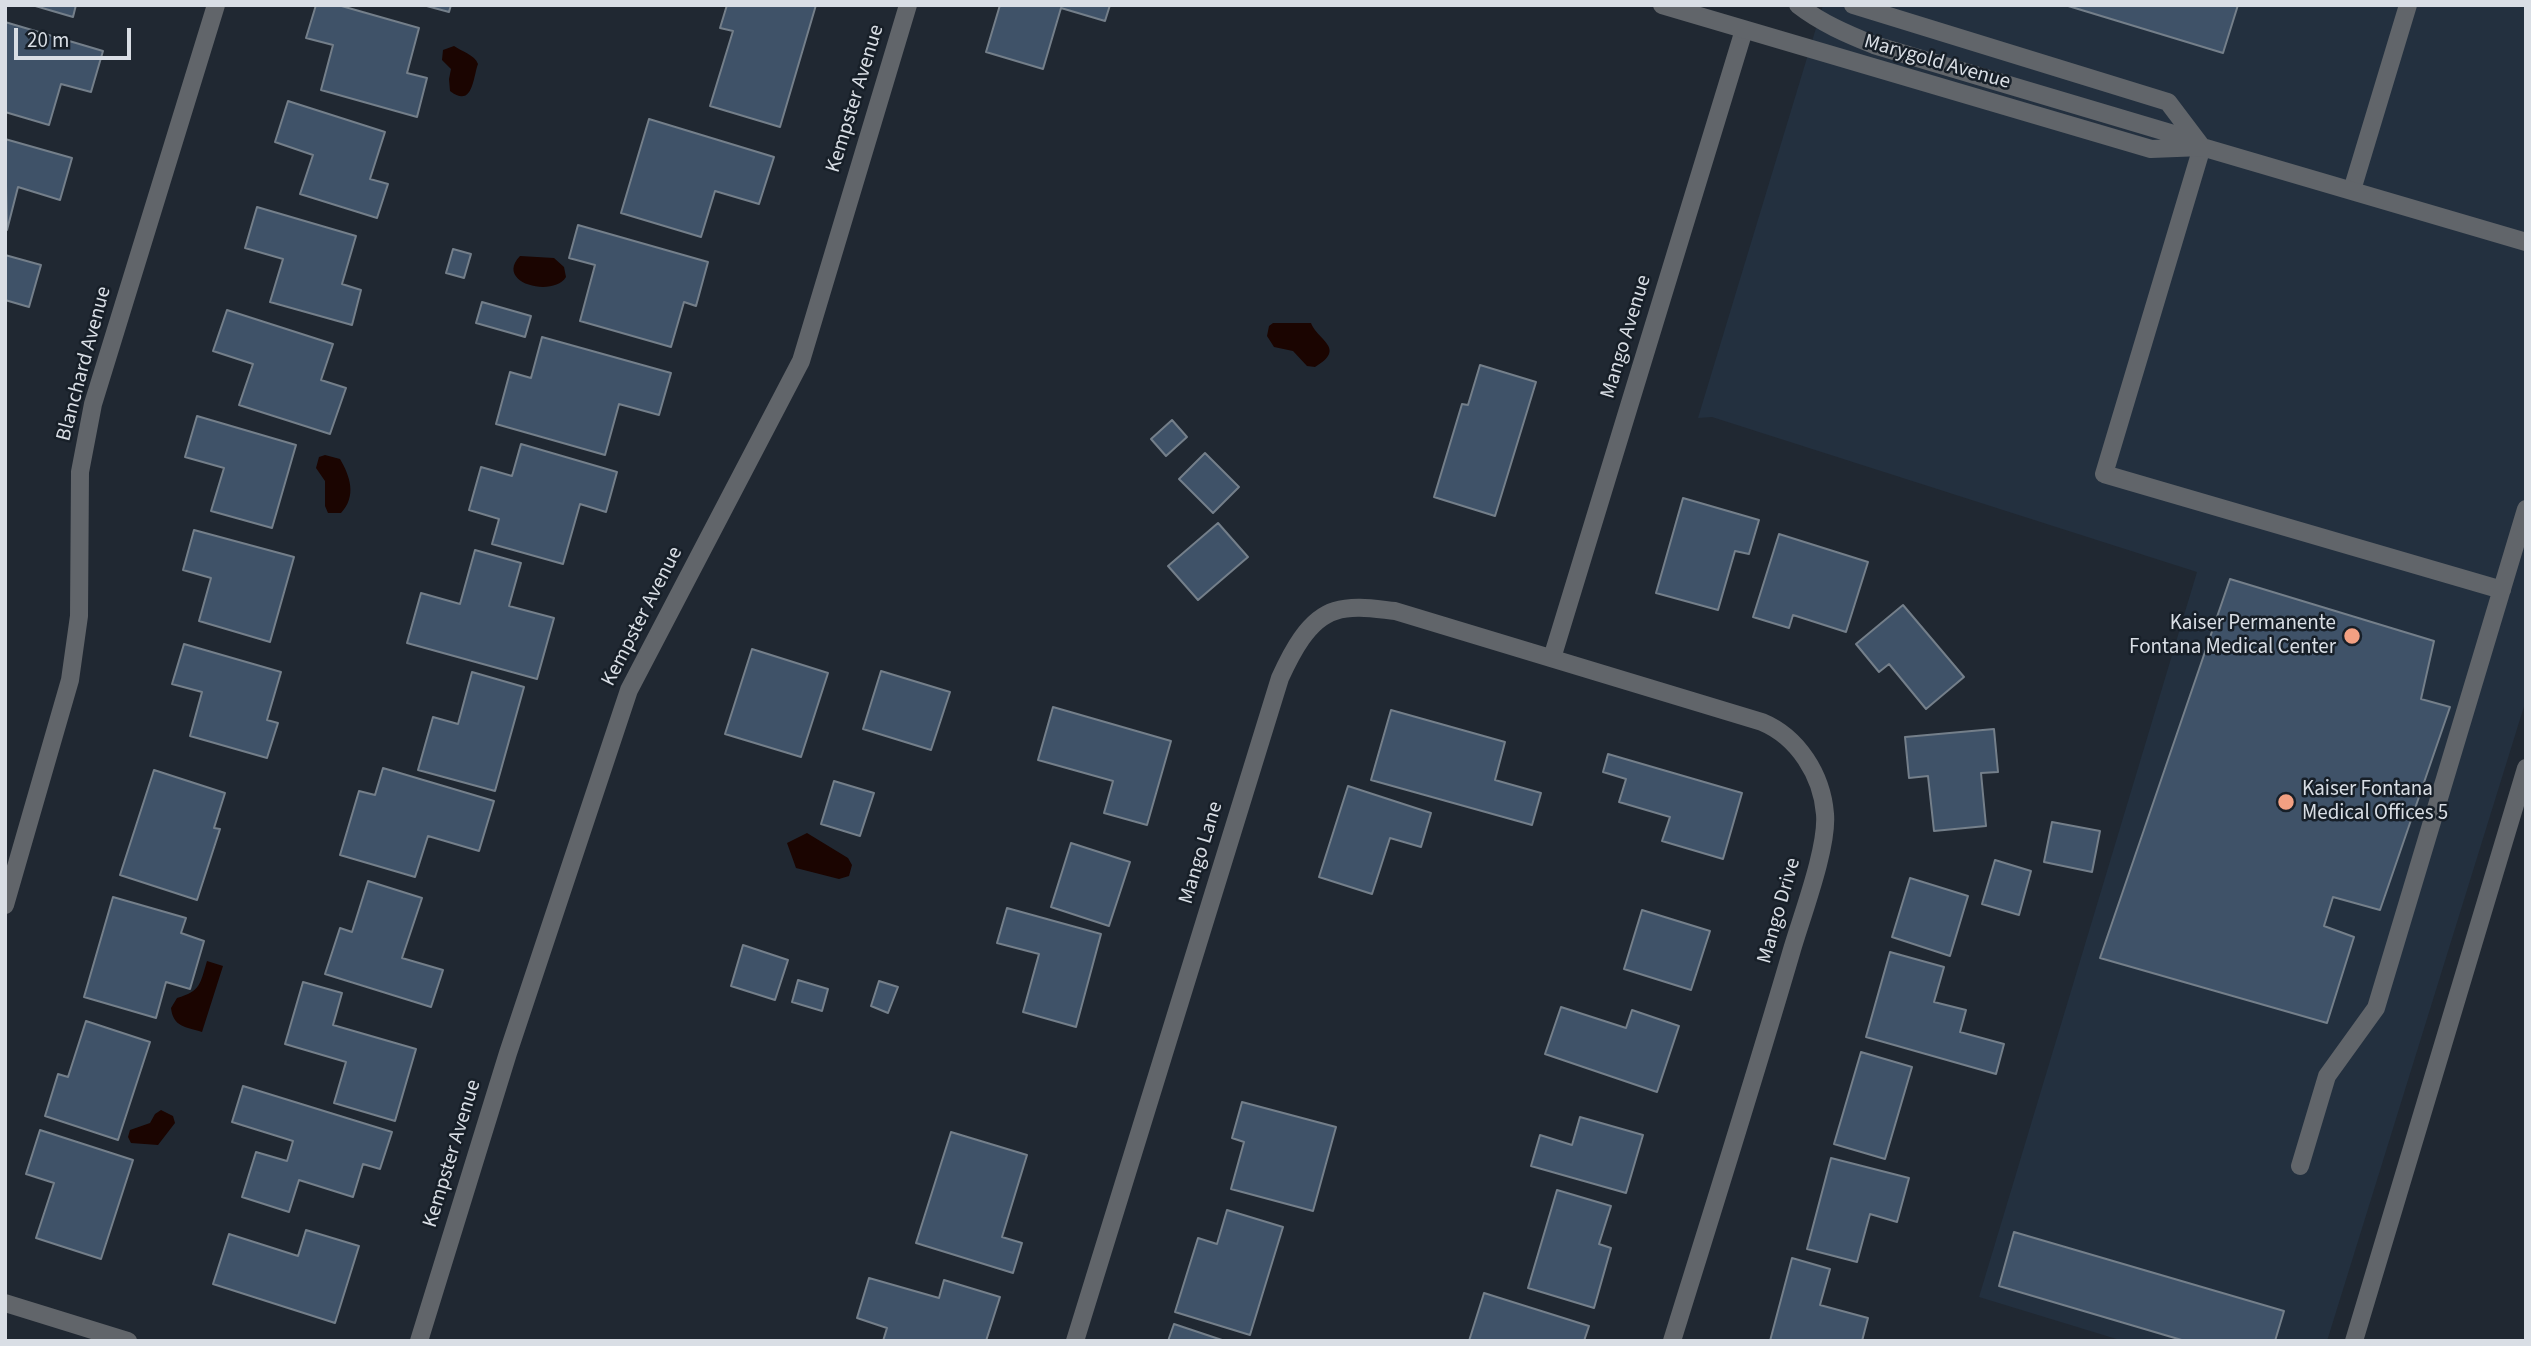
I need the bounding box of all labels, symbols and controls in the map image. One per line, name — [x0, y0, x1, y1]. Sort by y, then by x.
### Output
scale bar — [18, 14, 135, 58]
street label: Kempster Avenue — [822, 22, 890, 176]
text: 20 m — [27, 25, 69, 55]
street label: Marygold Avenue — [1861, 30, 2013, 96]
street label: Mango Avenue — [1596, 272, 1658, 402]
street label: Blanchard Avenue — [52, 284, 118, 444]
street label: Kempster Avenue — [597, 543, 689, 691]
place label: Kaiser Permanente Fontana Medical Center — [2129, 611, 2336, 661]
marker: Kaiser Permanente Fontana Medical Center — [2342, 626, 2362, 646]
place label: Kaiser Fontana Medical Offices 5 — [2302, 777, 2448, 827]
marker: Kaiser Fontana Medical Offices 5 — [2276, 792, 2296, 812]
street label: Mango Lane — [1174, 799, 1230, 907]
street label: Mango Drive — [1753, 855, 1807, 967]
street label: Kempster Avenue — [419, 1077, 487, 1231]

